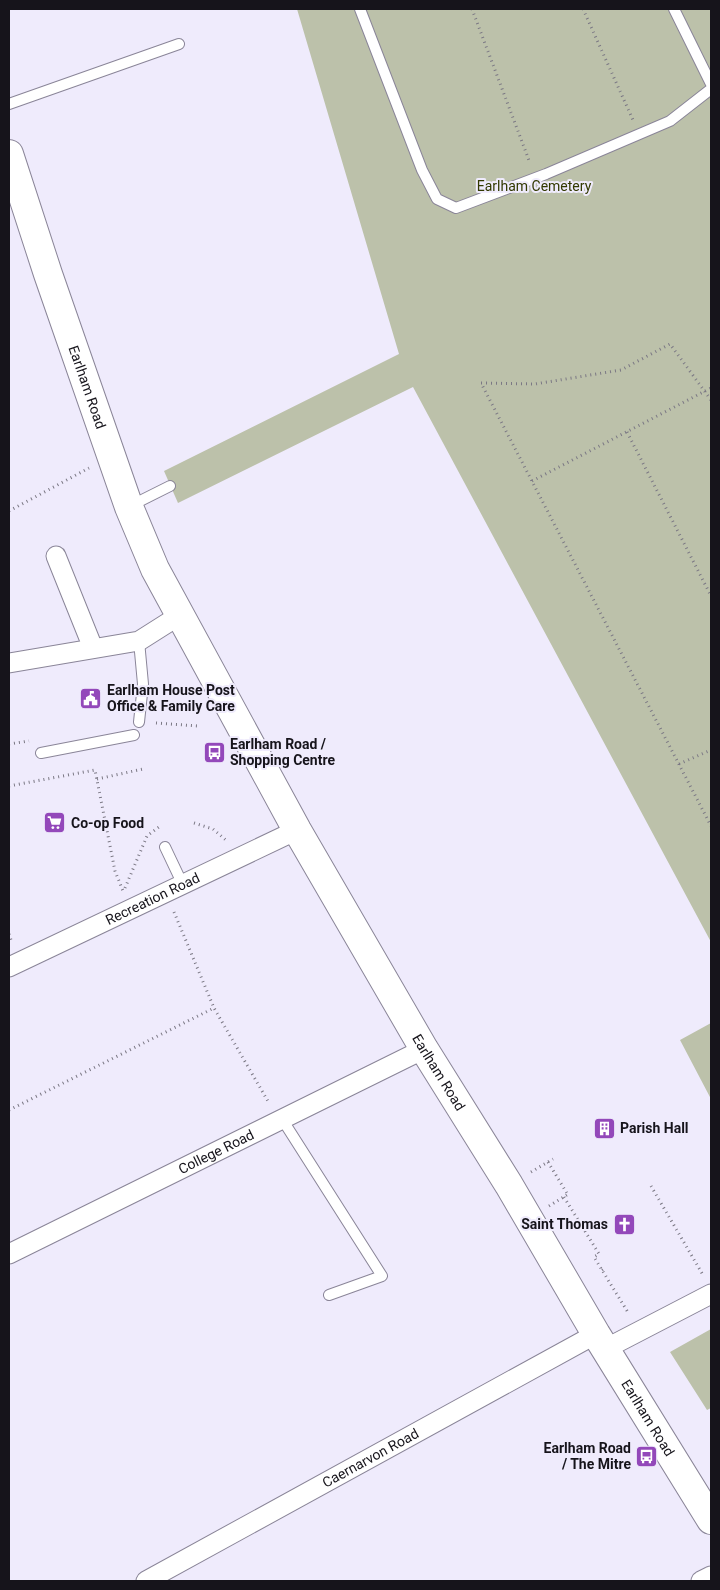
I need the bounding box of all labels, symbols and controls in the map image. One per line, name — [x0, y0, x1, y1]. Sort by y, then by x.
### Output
park label: Earlham Cemetery — [477, 178, 592, 194]
street label: Earlham Road — [66, 343, 109, 431]
place label: Earlham House Post Office & Family Care — [107, 682, 235, 714]
public building icon: Earlham House Post Office & Family Care — [79, 686, 103, 710]
place label: Earlham Road / Shopping Centre — [230, 736, 335, 768]
bus stop icon: Earlham Road / Shopping Centre — [202, 740, 226, 764]
supermarket icon: Co-op Food — [43, 811, 67, 835]
place label: Co-op Food — [71, 815, 144, 831]
street label: Recreation Road — [103, 869, 202, 928]
street label: Earlham Road — [409, 1031, 468, 1114]
building icon: Parish Hall — [592, 1116, 616, 1140]
place label: Parish Hall — [620, 1120, 689, 1136]
street label: College Road — [176, 1126, 257, 1177]
church icon: Saint Thomas — [612, 1212, 636, 1236]
place label: Saint Thomas — [521, 1216, 608, 1232]
street label: Earlham Road — [618, 1377, 678, 1459]
street label: Caernarvon Road — [320, 1425, 421, 1491]
place label: Earlham Road / The Mitre — [544, 1440, 631, 1472]
bus stop icon: Earlham Road / The Mitre — [635, 1444, 659, 1468]

